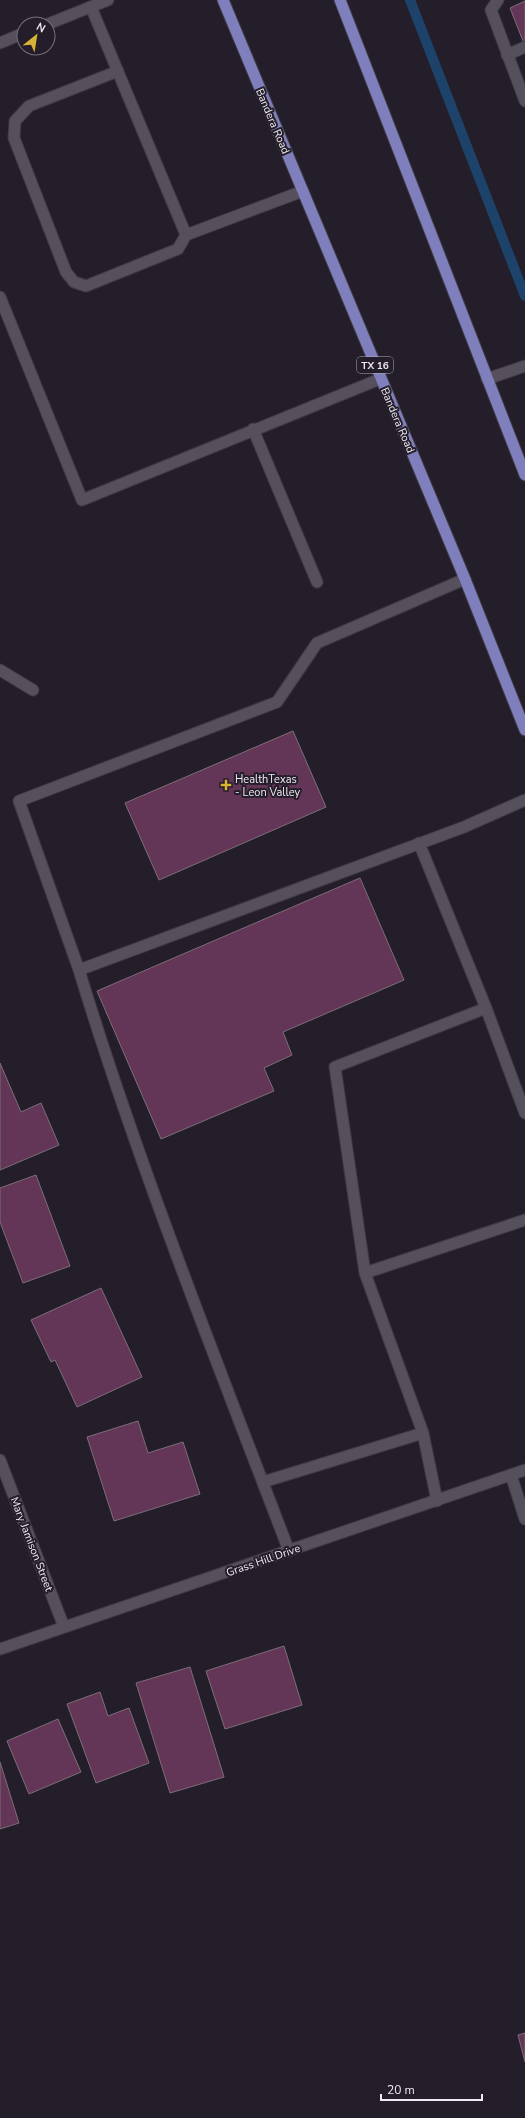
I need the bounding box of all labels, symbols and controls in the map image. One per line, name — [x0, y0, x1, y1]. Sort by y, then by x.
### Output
north arrow — [16, 16, 56, 56]
text: N — [33, 19, 48, 36]
street label: Bandera Road — [252, 86, 293, 156]
road number: TX 16 — [357, 357, 393, 373]
street label: Bandera Road — [377, 385, 418, 455]
place label: HealthTexas - Leon Valley — [235, 772, 300, 800]
marker: HealthTexas - Leon Valley — [220, 779, 232, 791]
street label: Mary Jamison Street — [7, 1495, 56, 1594]
street label: Grass Hill Drive — [224, 1541, 302, 1580]
scale bar — [381, 2076, 482, 2102]
text: 20 m — [387, 2082, 415, 2098]

